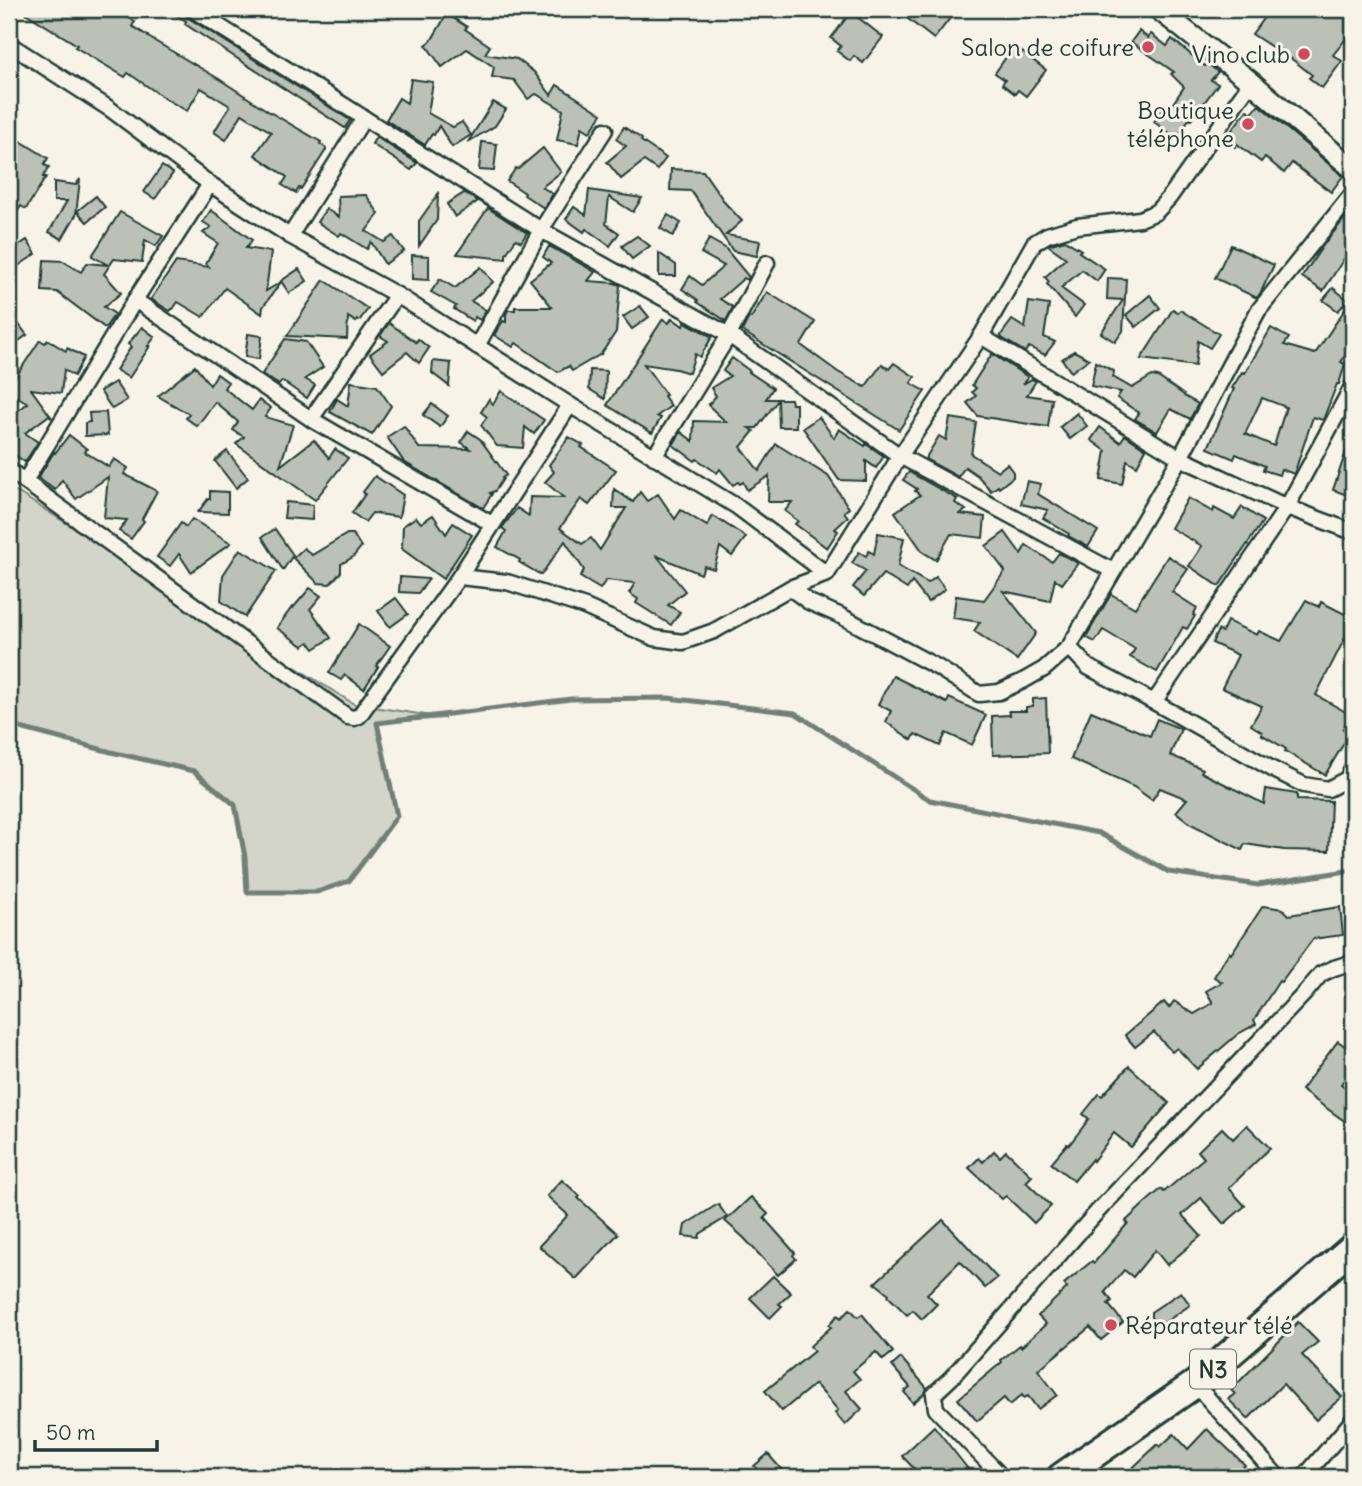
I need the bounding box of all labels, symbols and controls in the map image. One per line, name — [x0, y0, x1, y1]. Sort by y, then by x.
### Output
place label: Salon de coifure — [961, 32, 1134, 62]
marker: Salon de coifure — [1140, 39, 1156, 55]
place label: Vino club — [1192, 39, 1290, 69]
marker: Vino club — [1296, 46, 1312, 62]
place label: Boutique téléphone — [1127, 95, 1234, 153]
marker: Boutique téléphone — [1240, 116, 1256, 132]
place label: Réparateur télé — [1125, 1310, 1293, 1340]
marker: Réparateur télé — [1103, 1317, 1119, 1333]
road number: N3 — [1190, 1350, 1236, 1388]
scale bar — [35, 1409, 158, 1453]
text: 50 m — [46, 1419, 95, 1446]

